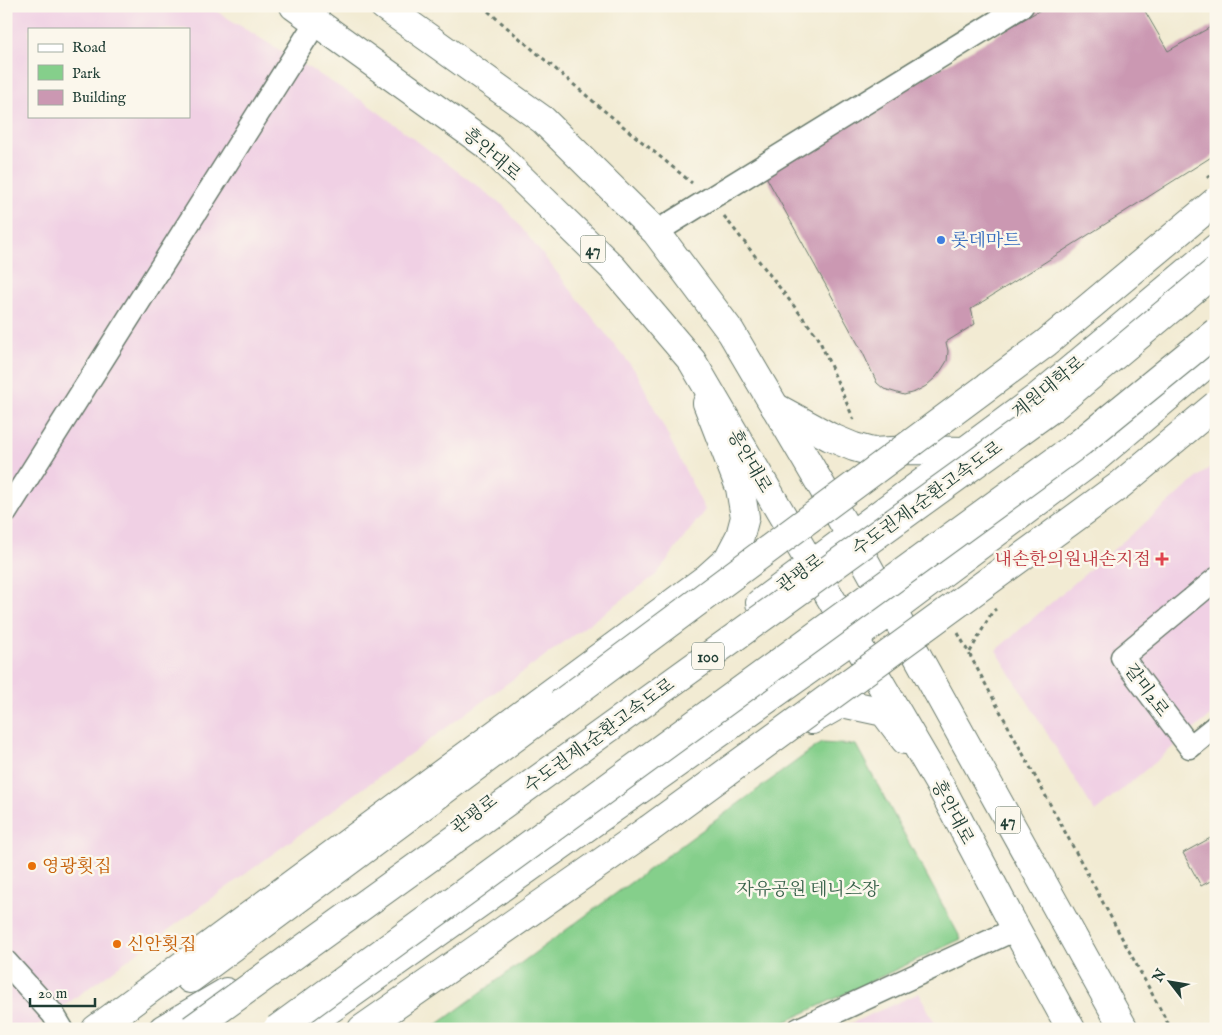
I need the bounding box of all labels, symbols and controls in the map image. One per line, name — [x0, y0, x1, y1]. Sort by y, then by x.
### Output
legend — [28, 28, 190, 118]
text: Road — [72, 38, 107, 57]
text: Park — [72, 64, 102, 83]
text: Building — [72, 88, 127, 107]
street label: 흥안대로 — [457, 124, 525, 187]
place label: 롯데마트 — [951, 230, 1021, 253]
marker: 롯데마트 — [935, 234, 947, 246]
road number: 47 — [580, 235, 606, 262]
street label: 계원대학로 — [1008, 352, 1090, 424]
street label: 흥안대로 — [721, 426, 776, 498]
street label: 수도권제1순환고속도로 — [848, 437, 1008, 562]
place label: 내손한의원내손지점 — [995, 549, 1151, 572]
street label: 관평로 — [773, 550, 829, 599]
marker: 내손한의원내손지점 — [1155, 552, 1169, 566]
road number: 100 — [692, 642, 724, 669]
street label: 갈미2로 — [1118, 660, 1173, 722]
street label: 수도권제1순환고속도로 — [520, 674, 680, 799]
street label: 흥안대로 — [925, 777, 978, 849]
street label: 관평로 — [447, 790, 503, 840]
road number: 47 — [996, 806, 1020, 834]
place label: 영광횟집 — [42, 856, 112, 879]
marker: 영광횟집 — [26, 860, 38, 872]
park label: 자유공원 테니스장 — [736, 879, 880, 902]
place label: 신안횟집 — [127, 934, 197, 957]
marker: 신안횟집 — [111, 938, 123, 950]
north arrow — [1144, 958, 1194, 1008]
text: N — [1148, 966, 1171, 987]
scale bar — [30, 975, 95, 1007]
text: 20 m — [38, 984, 68, 1003]

